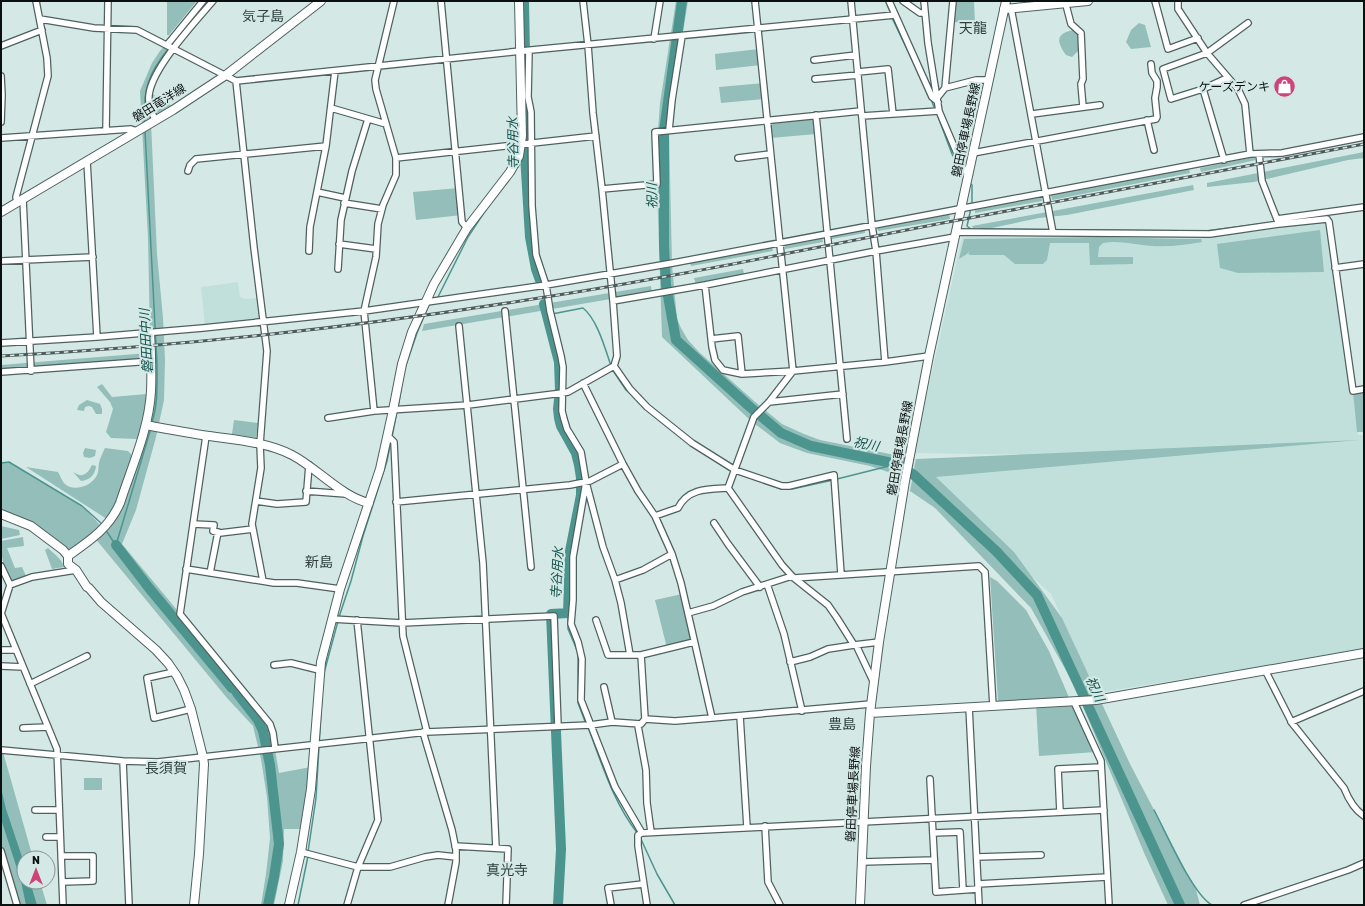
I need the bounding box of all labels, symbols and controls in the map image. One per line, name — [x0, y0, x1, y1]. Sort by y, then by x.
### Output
district label: 気子島 — [242, 8, 284, 25]
district label: 天龍 — [959, 20, 987, 37]
shop icon: ケーズデンキ — [1272, 74, 1298, 100]
place label: ケーズデンキ — [1199, 80, 1270, 94]
street label: 磐田竜洋線 — [130, 81, 188, 125]
street label: 磐田停車場長野線 — [949, 82, 983, 178]
water label: 寺谷用水 — [505, 115, 521, 169]
water label: 祝川 — [644, 181, 660, 209]
water label: 磐田田中川 — [137, 306, 155, 374]
street label: 磐田停車場長野線 — [885, 400, 915, 496]
water label: 祝川 — [852, 434, 882, 454]
water label: 寺谷用水 — [548, 545, 566, 599]
district label: 新島 — [305, 554, 333, 571]
water label: 祝川 — [1083, 674, 1108, 706]
district label: 豊島 — [828, 716, 856, 733]
street label: 磐田停車場長野線 — [843, 746, 863, 842]
district label: 長須賀 — [145, 760, 187, 777]
north arrow — [16, 850, 56, 890]
text: N — [32, 854, 40, 867]
district label: 真光寺 — [486, 862, 528, 879]

